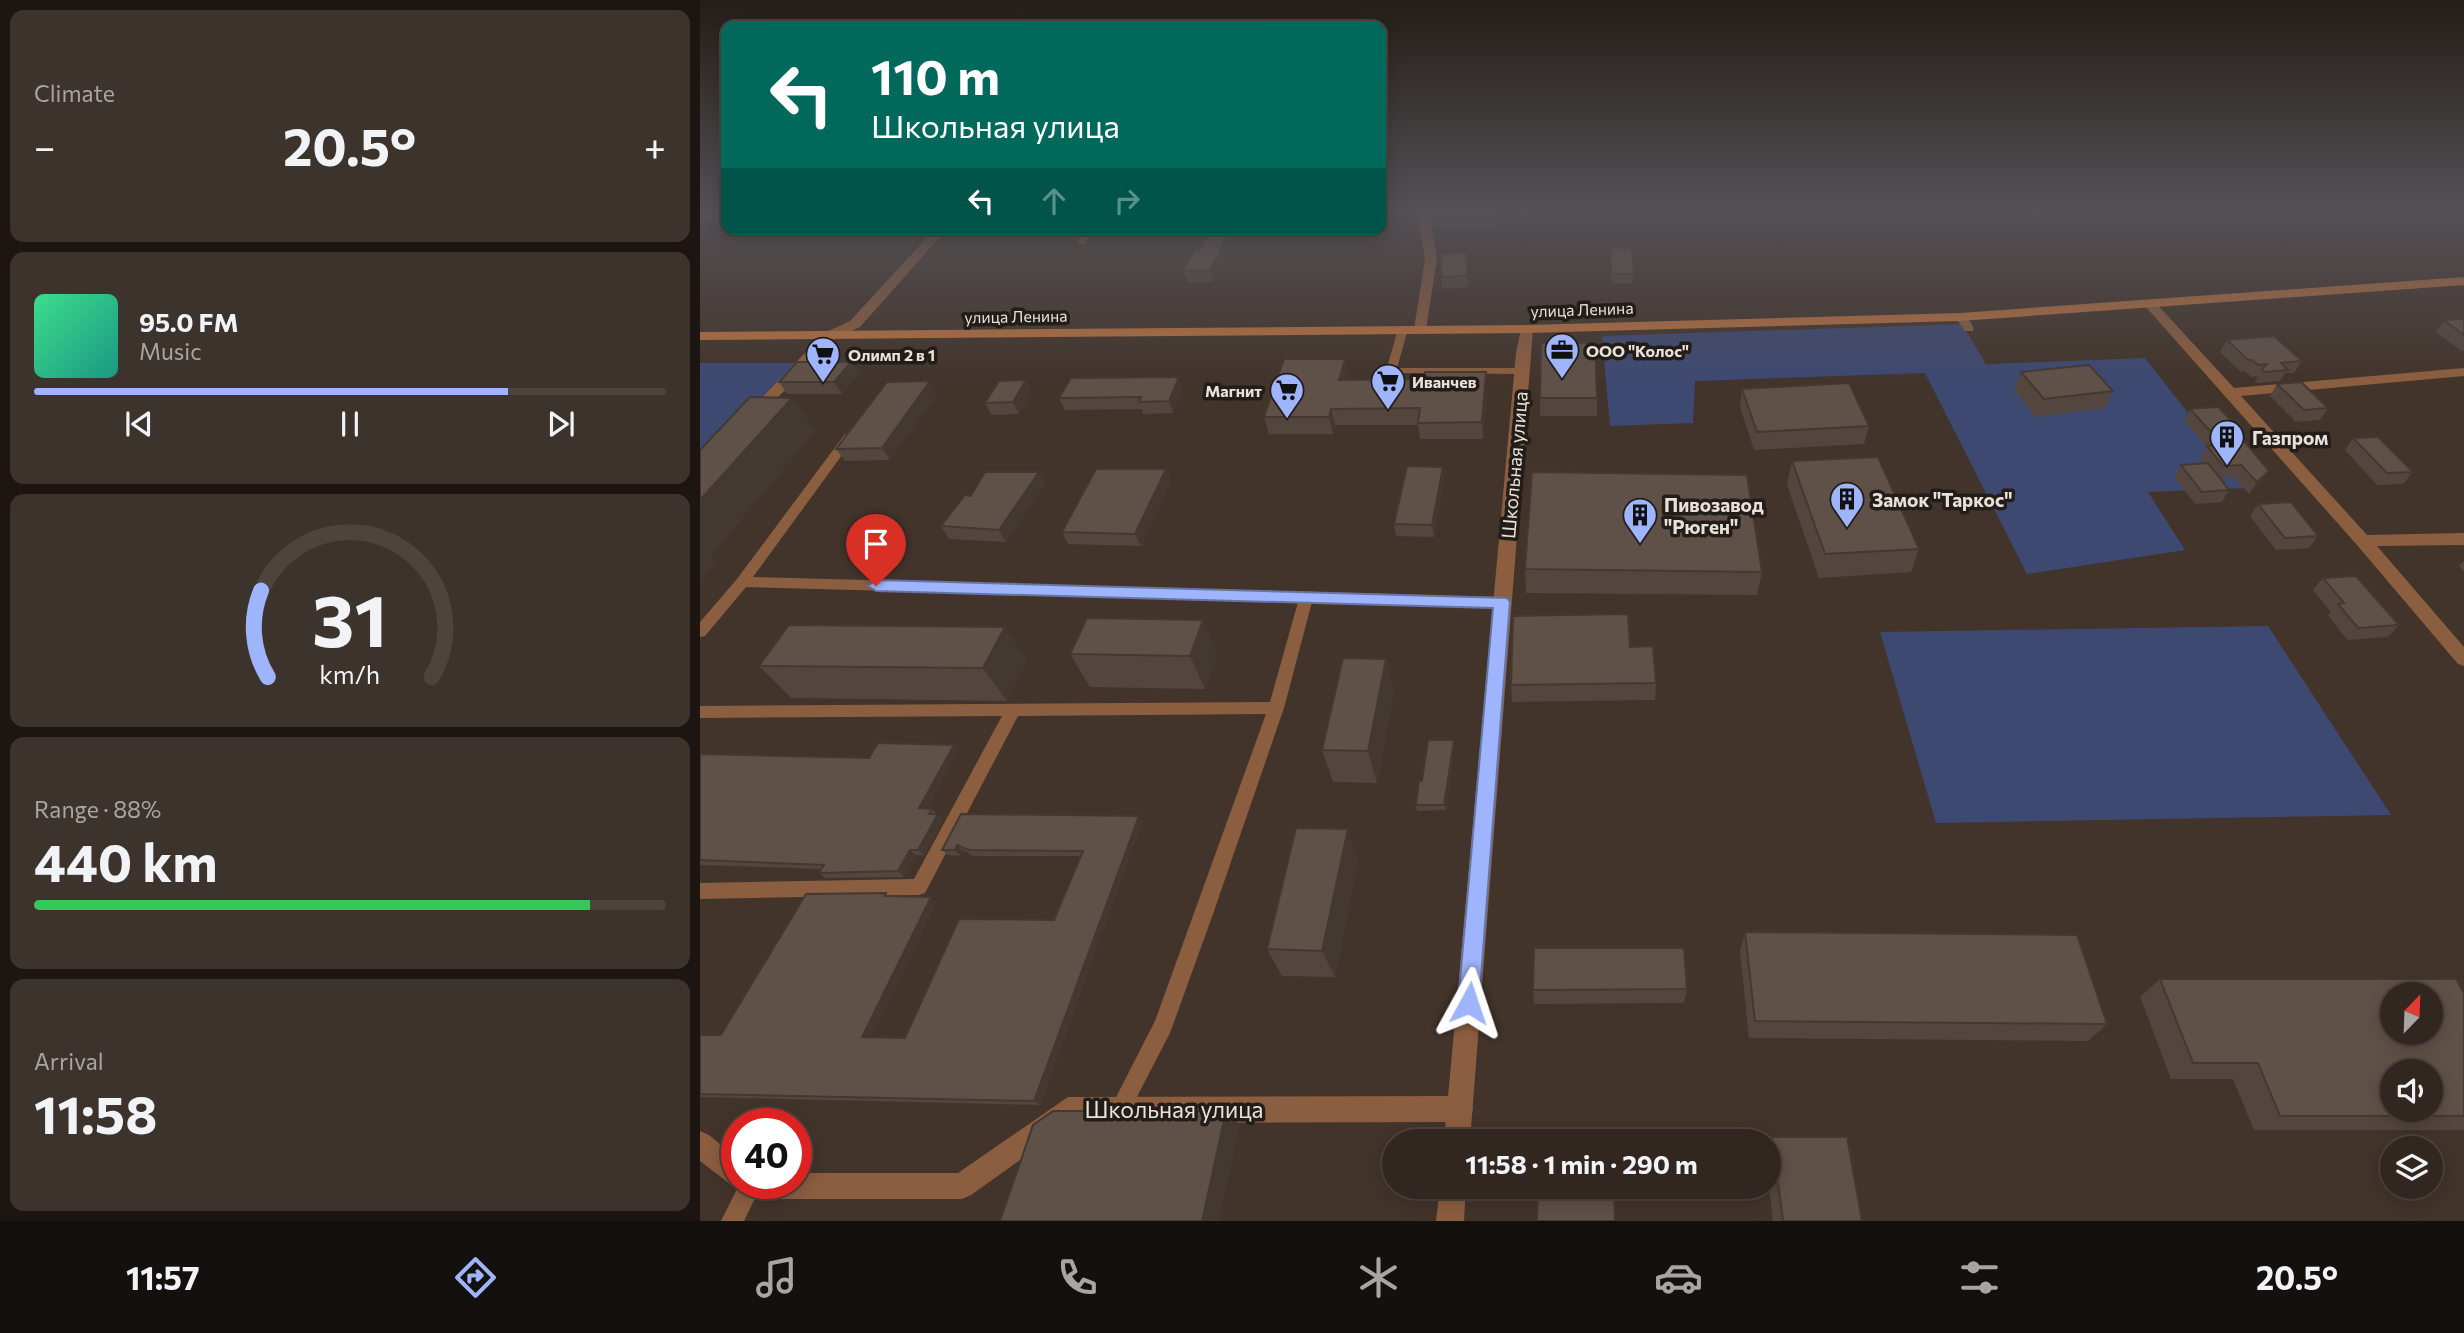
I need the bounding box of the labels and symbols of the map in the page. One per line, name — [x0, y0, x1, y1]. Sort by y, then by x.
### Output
street label: улица Ленина — [1530, 298, 1634, 320]
street label: улица Ленина — [964, 306, 1068, 326]
office icon: ООО "Колос" — [1543, 331, 1581, 380]
supermarket icon: Олимп 2 в 1 — [804, 335, 842, 384]
place label: ООО "Колос" — [1586, 341, 1689, 360]
place label: Олимп 2 в 1 — [848, 345, 935, 364]
supermarket icon: Иванчев — [1369, 362, 1407, 411]
supermarket icon: Магнит — [1268, 371, 1306, 420]
place label: Иванчев — [1412, 372, 1477, 391]
place label: Магнит — [1205, 381, 1262, 400]
street label: Школьная улица — [1496, 390, 1532, 540]
building icon: Газпром — [2208, 418, 2246, 467]
place label: Газпром — [2252, 426, 2328, 449]
building icon: Замок "Таркос" — [1828, 480, 1866, 529]
place label: Замок "Таркос" — [1872, 488, 2012, 511]
place label: Пивозавод "Рюген" — [1664, 493, 1764, 538]
building icon: Пивозавод "Рюген" — [1621, 496, 1659, 545]
pin — [846, 514, 906, 586]
position arrow — [1432, 966, 1506, 1040]
north arrow — [2380, 982, 2443, 1045]
street label: Школьная улица — [1085, 1095, 1263, 1123]
speed limit sign: 40 — [721, 1108, 812, 1199]

